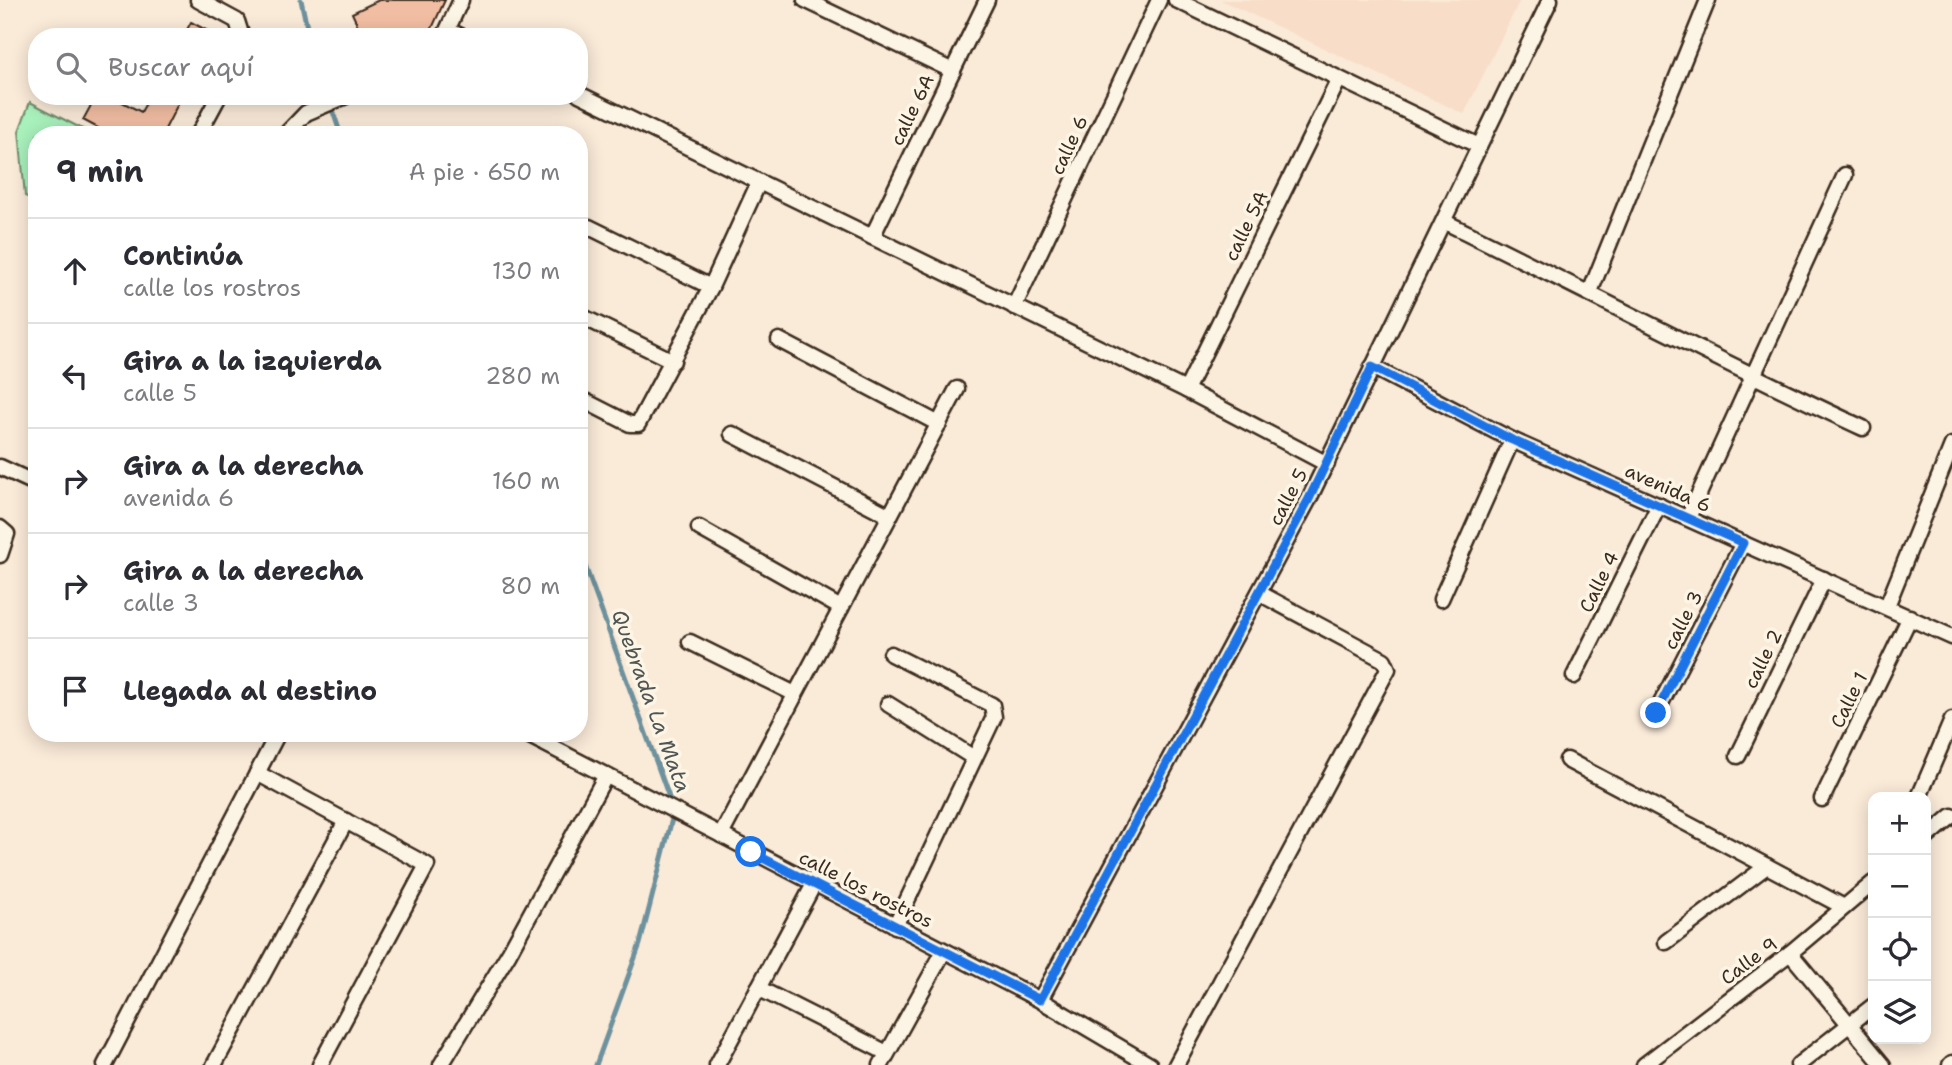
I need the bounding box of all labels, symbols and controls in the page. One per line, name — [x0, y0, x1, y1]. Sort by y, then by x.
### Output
search box — [28, 28, 588, 105]
icon: search — [52, 48, 90, 86]
text: Buscar aquí — [108, 49, 254, 84]
street label: calle 6A — [884, 70, 940, 150]
street label: calle 6 — [1044, 111, 1094, 179]
text: 9 min — [56, 151, 143, 192]
text: A pie · 650 m — [409, 157, 560, 187]
street label: calle 5A — [1218, 187, 1274, 265]
text: Continúa — [123, 238, 243, 273]
icon: ahead — [56, 252, 94, 290]
text: 130 m — [492, 256, 560, 286]
text: calle los rostros — [123, 273, 301, 303]
text: Gira a la izquierda — [123, 343, 382, 378]
icon: left — [56, 357, 94, 395]
text: 280 m — [485, 361, 560, 391]
text: calle 5 — [123, 378, 197, 408]
text: Gira a la derecha — [123, 448, 364, 483]
street label: avenida 6 — [1621, 458, 1715, 518]
icon: right — [56, 462, 94, 500]
street label: calle 5 — [1263, 464, 1313, 530]
text: 160 m — [492, 466, 560, 496]
text: avenida 6 — [123, 483, 234, 513]
street label: Calle 4 — [1574, 547, 1624, 617]
text: Gira a la derecha — [123, 553, 364, 588]
icon: right — [56, 567, 94, 605]
text: 80 m — [501, 571, 560, 601]
street label: calle 3 — [1658, 586, 1708, 654]
text: calle 3 — [123, 588, 199, 618]
water label: Quebrada La Mata — [605, 606, 697, 796]
street label: calle 2 — [1738, 625, 1788, 693]
street label: Calle 1 — [1825, 668, 1873, 732]
icon: arrive — [56, 672, 94, 710]
text: Llegada al destino — [123, 673, 377, 708]
route end — [1640, 697, 1671, 728]
map controls — [1868, 792, 1931, 1044]
button: + — [1868, 792, 1931, 855]
route start — [735, 836, 766, 867]
street label: calle los rostros — [795, 844, 937, 934]
button: − — [1868, 855, 1931, 918]
button: locate — [1868, 918, 1931, 981]
street label: Calle 9 — [1716, 931, 1782, 991]
button: layers — [1868, 981, 1931, 1044]

